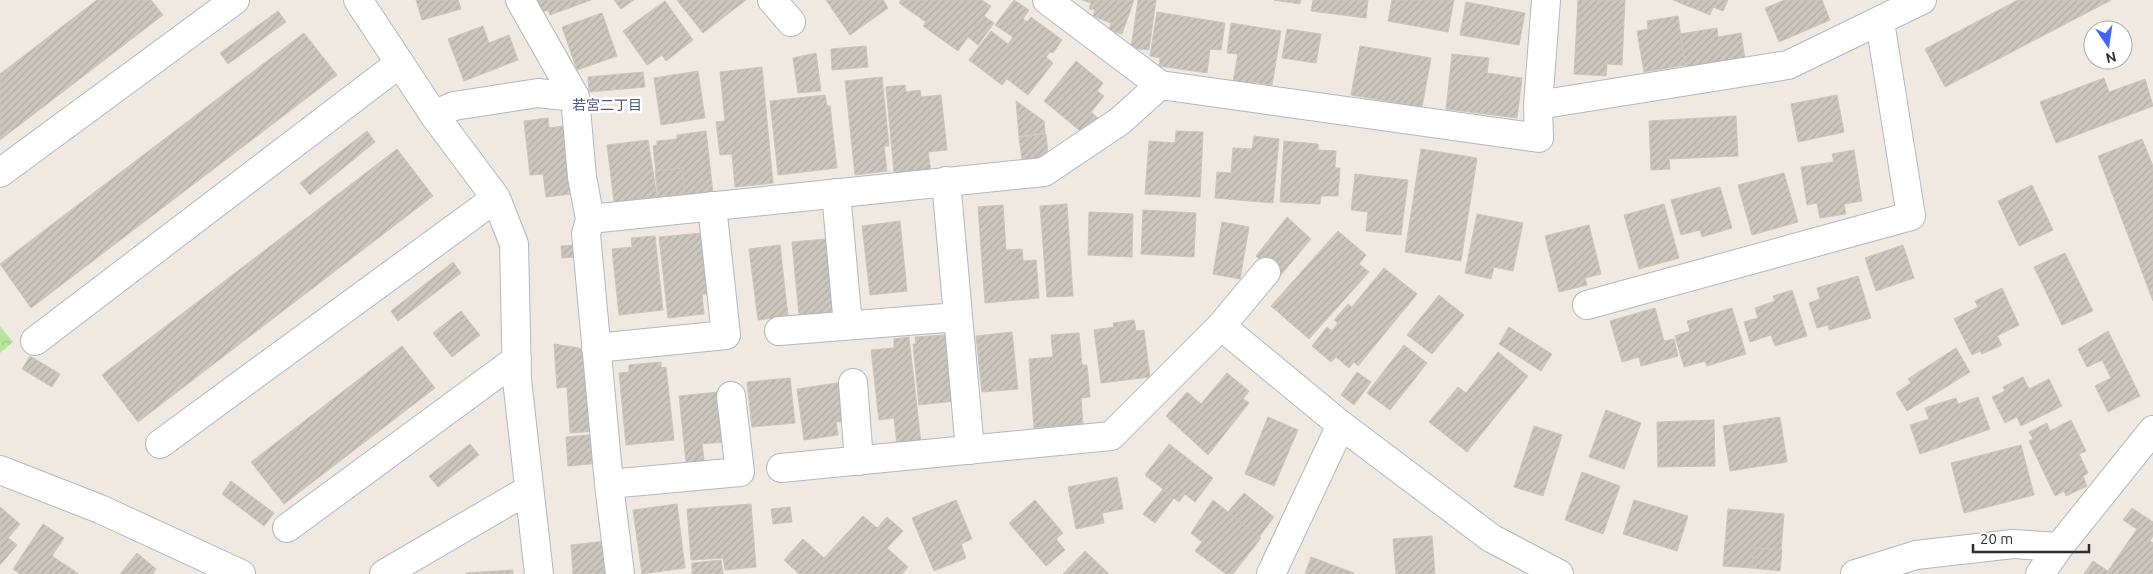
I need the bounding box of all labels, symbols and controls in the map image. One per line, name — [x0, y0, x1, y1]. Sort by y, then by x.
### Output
north arrow — [2083, 20, 2133, 70]
text: N — [2104, 49, 2118, 67]
district label: 若宮二丁目 — [572, 97, 642, 113]
scale bar — [1973, 522, 2089, 554]
text: 20 m — [1980, 530, 2013, 547]

